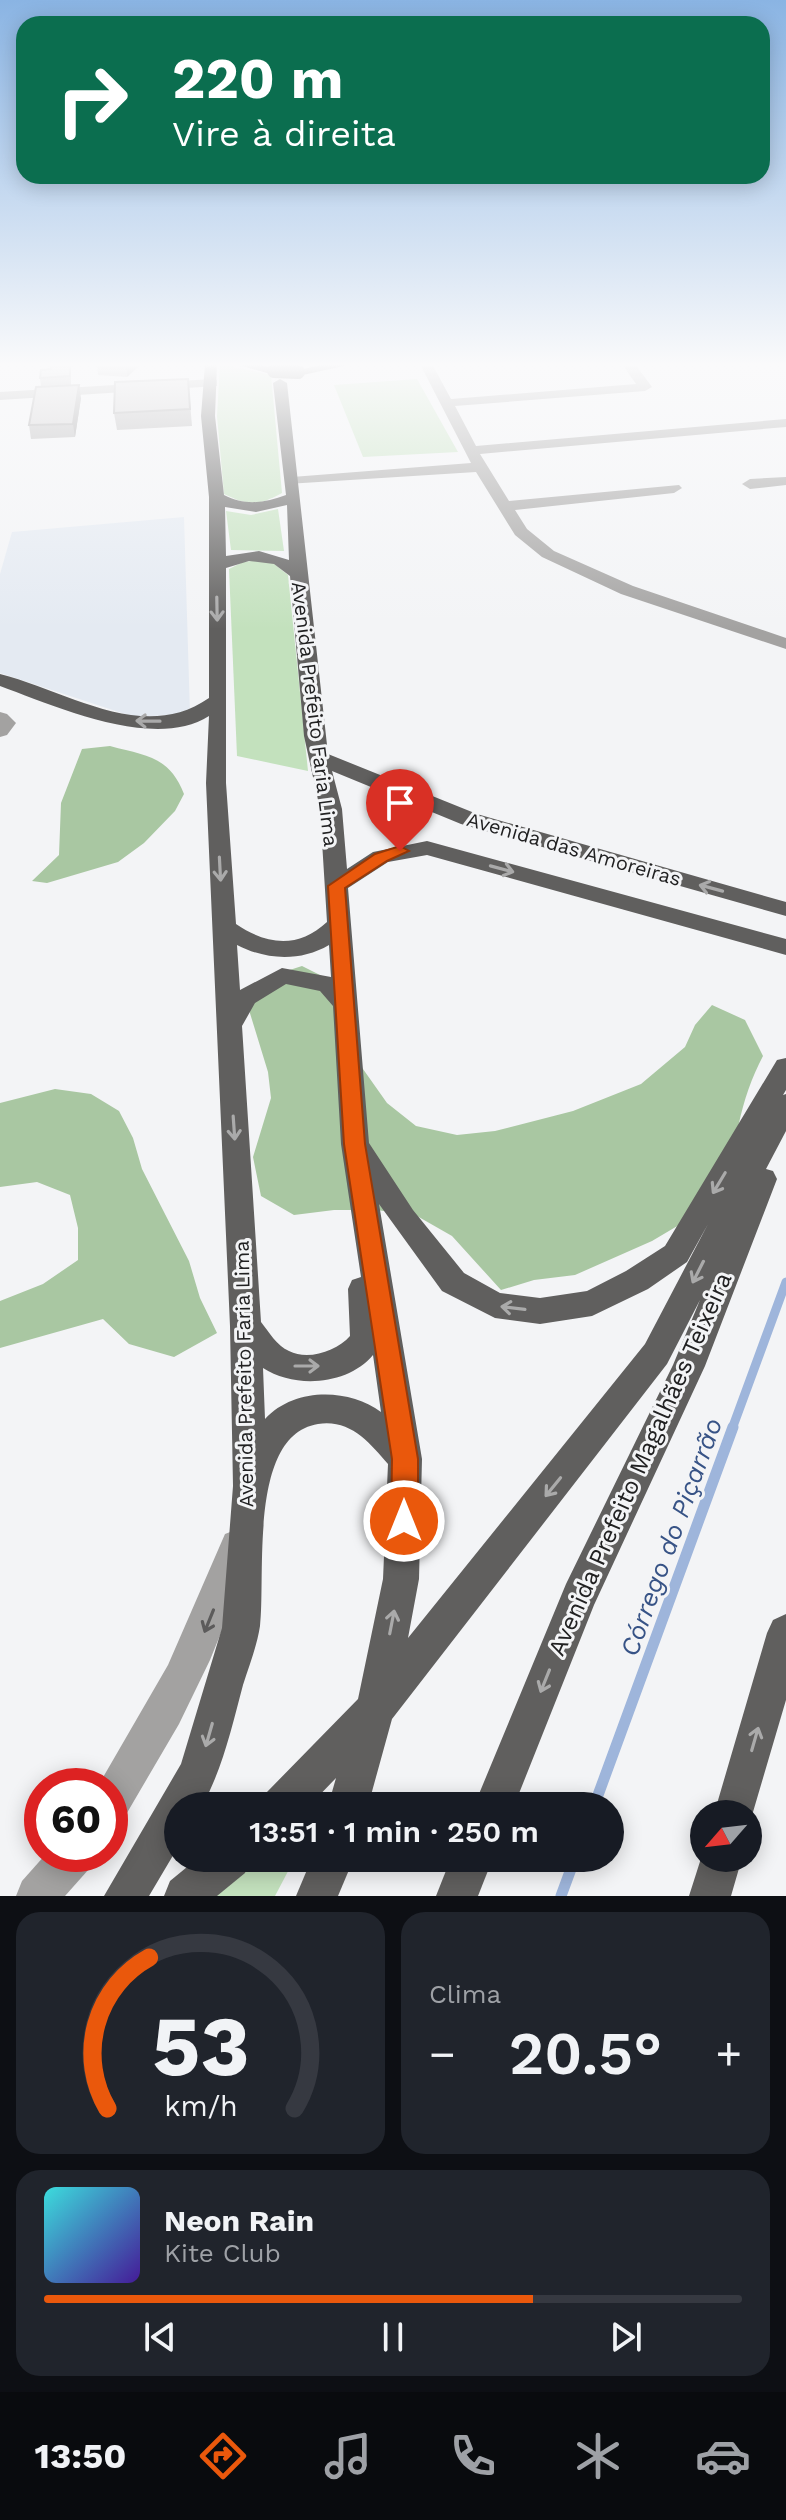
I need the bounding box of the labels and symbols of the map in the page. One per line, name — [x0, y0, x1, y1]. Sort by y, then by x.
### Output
street label: Avenida Prefeito Faria Lima — [287, 580, 343, 848]
one-way arrow — [210, 595, 225, 622]
one-way arrow — [135, 713, 162, 729]
pin — [366, 769, 434, 851]
street label: Avenida das Amoreiras — [464, 807, 684, 891]
one-way arrow — [213, 855, 228, 882]
one-way arrow — [488, 862, 514, 877]
one-way arrow — [698, 880, 724, 895]
one-way arrow — [227, 1114, 242, 1141]
one-way arrow — [710, 1171, 726, 1194]
street label: Avenida Prefeito Faria Lima — [230, 1240, 258, 1508]
one-way arrow — [690, 1260, 706, 1284]
street label: Avenida Prefeito Magalhães Teixeira — [543, 1268, 737, 1660]
one-way arrow — [501, 1300, 527, 1315]
one-way arrow — [293, 1358, 320, 1374]
water label: Córrego do Piçarrão — [614, 1414, 728, 1660]
one-way arrow — [544, 1476, 562, 1497]
position arrow — [362, 1479, 446, 1563]
one-way arrow — [201, 1608, 215, 1633]
one-way arrow — [386, 1609, 401, 1635]
one-way arrow — [537, 1668, 551, 1693]
one-way arrow — [201, 1722, 216, 1748]
one-way arrow — [749, 1727, 764, 1753]
speed limit sign: 60 — [24, 1768, 128, 1872]
north arrow — [690, 1800, 762, 1872]

